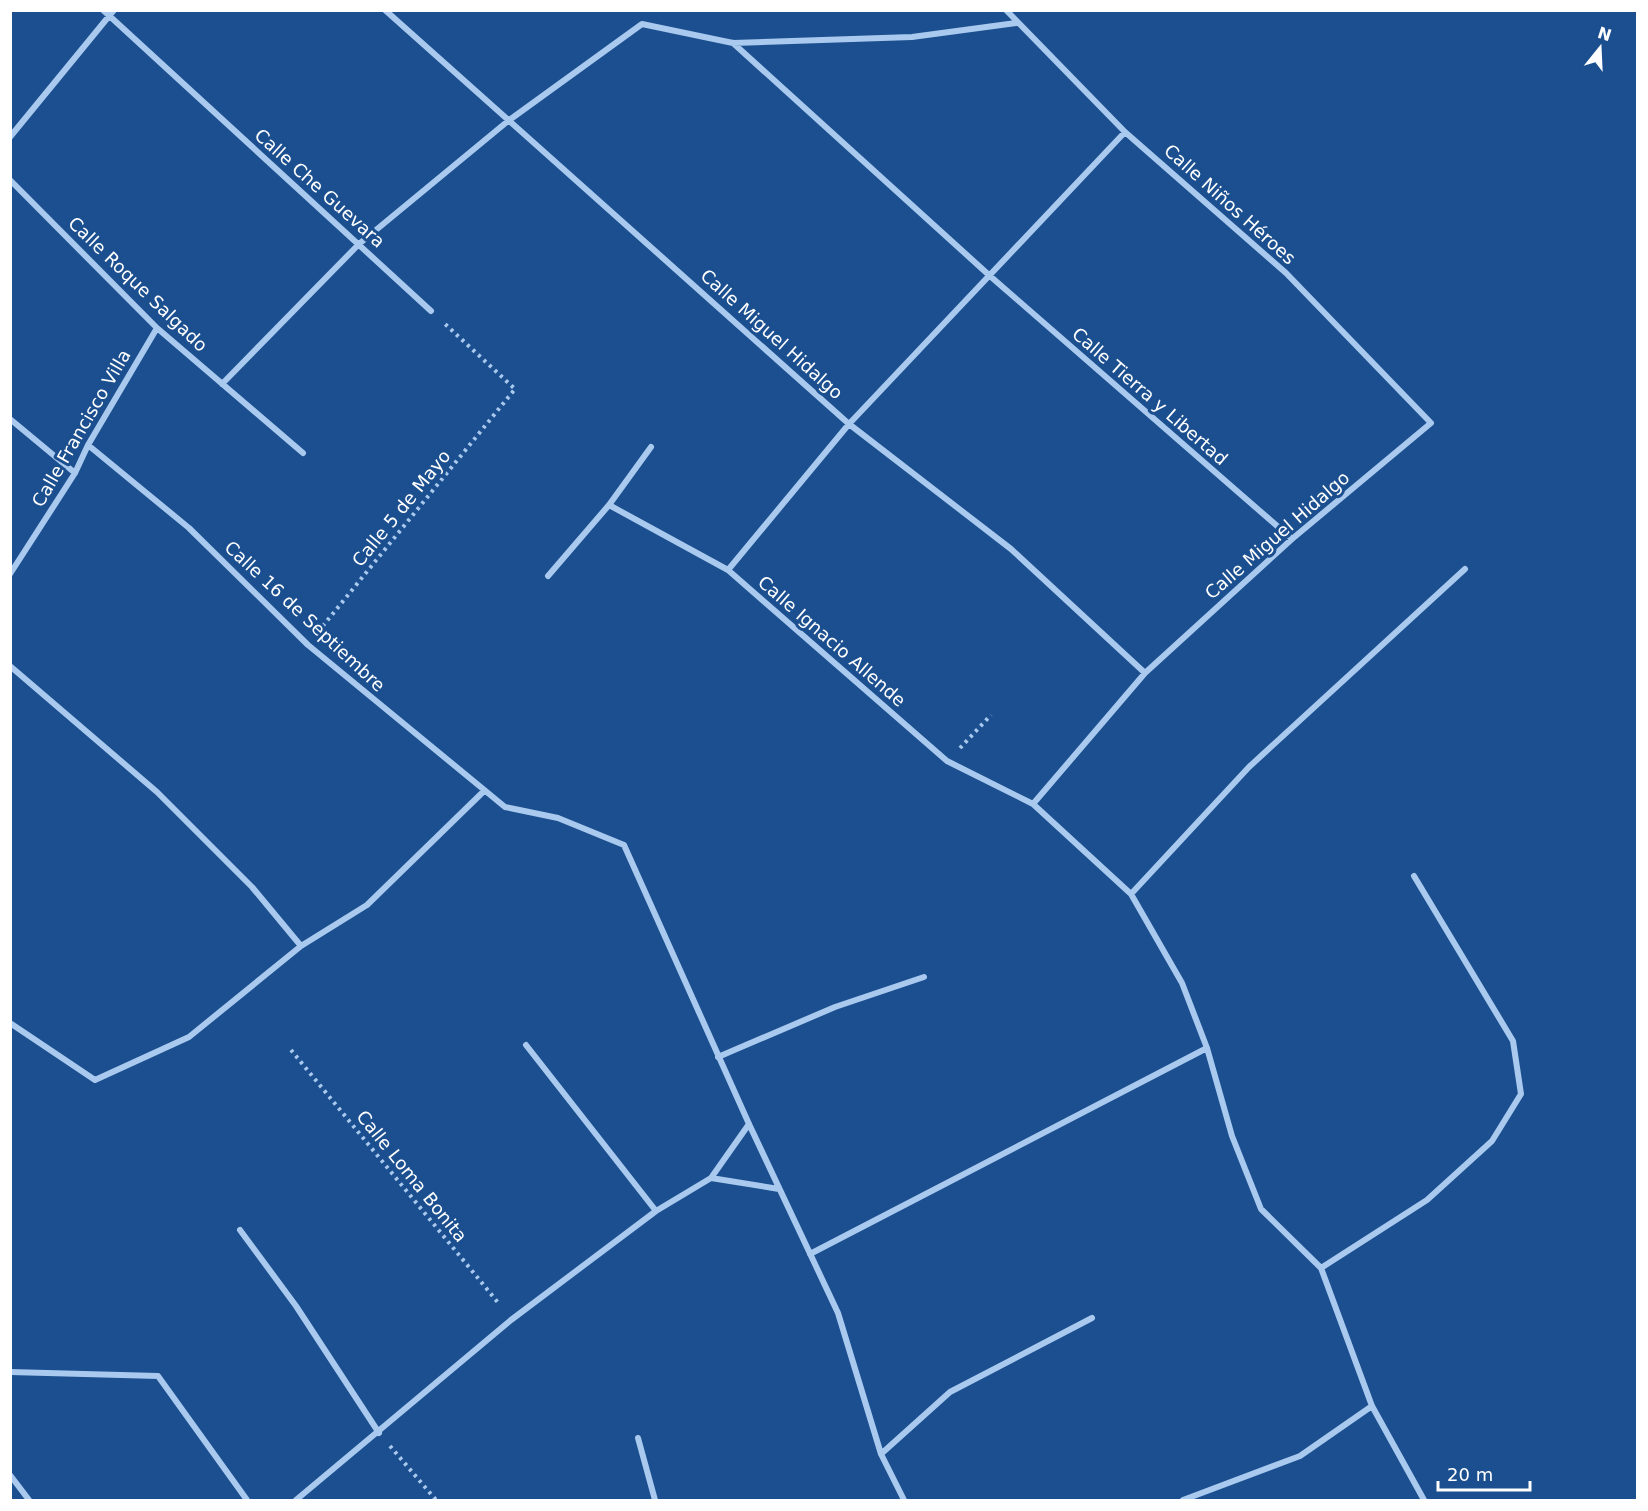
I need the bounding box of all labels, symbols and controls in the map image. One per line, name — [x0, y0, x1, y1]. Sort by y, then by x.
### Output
north arrow — [1570, 18, 1630, 78]
text: N — [1595, 23, 1614, 45]
street label: Calle Che Guevara — [251, 124, 389, 252]
street label: Calle Niños Héroes — [1160, 139, 1300, 269]
street label: Calle Roque Salgado — [64, 212, 212, 356]
street label: Calle Miguel Hidalgo — [697, 265, 847, 403]
street label: Calle Tierra y Libertad — [1068, 323, 1232, 469]
street label: Calle Francisco Villa — [27, 346, 135, 510]
street label: Calle 5 de Mayo — [348, 445, 454, 571]
street label: Calle Miguel Hidalgo — [1201, 467, 1353, 603]
street label: Calle 16 de Septiembre — [221, 536, 389, 696]
street label: Calle Ignacio Allende — [754, 571, 910, 711]
street label: Calle Loma Bonita — [352, 1106, 472, 1246]
scale bar — [1438, 1454, 1530, 1492]
text: 20 m — [1447, 1464, 1493, 1485]

